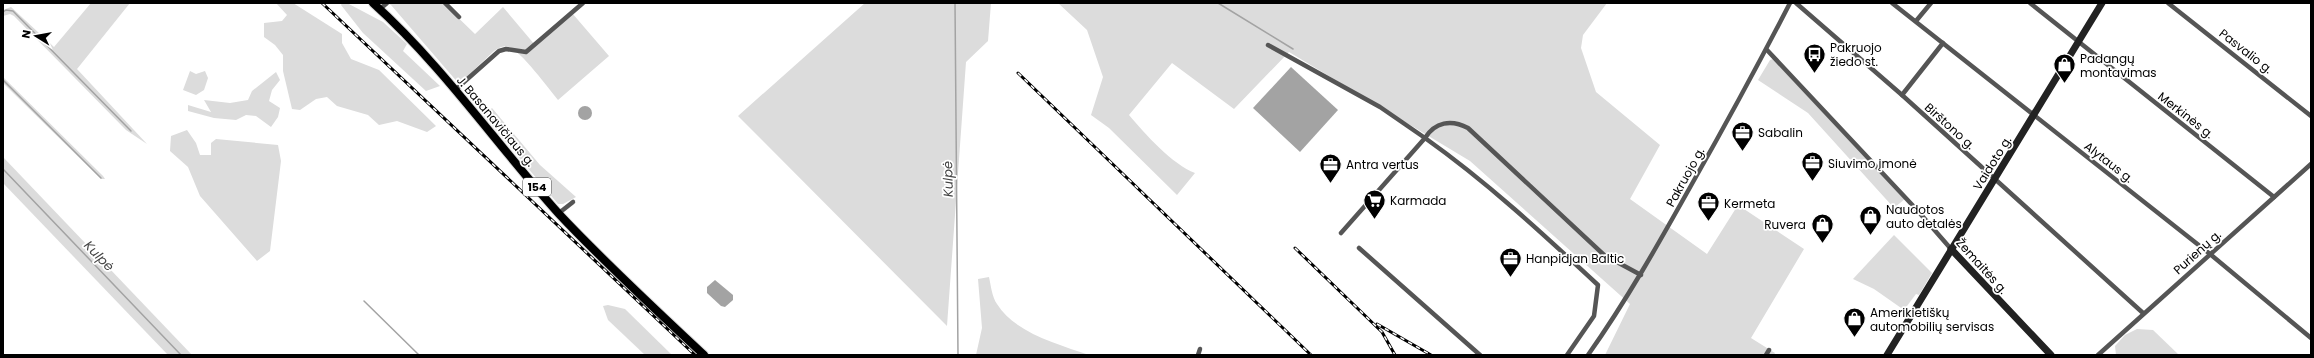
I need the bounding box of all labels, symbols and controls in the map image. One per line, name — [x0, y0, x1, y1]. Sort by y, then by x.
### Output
north arrow — [16, 16, 56, 56]
street label: Pasvalio g. — [2216, 25, 2276, 77]
text: N — [18, 29, 35, 40]
place label: Pakruojo žiedo st. — [1830, 39, 1882, 70]
bus stop icon: Pakruojo žiedo st. — [1801, 41, 1827, 74]
place label: Padangų montavimas — [2080, 50, 2157, 81]
shop icon: Padangų montavimas — [2051, 52, 2077, 85]
street label: J. Basanavičiaus g. — [453, 72, 539, 170]
street label: Merkinės g. — [2155, 88, 2217, 142]
street label: Birštono g. — [1921, 99, 1979, 153]
office icon: Sabalin — [1729, 119, 1755, 152]
place label: Sabalin — [1758, 124, 1803, 141]
street label: Vaidoto g. — [1969, 133, 2015, 193]
street label: Alytaus g. — [2081, 137, 2137, 187]
street label: Pakruojo g. — [1662, 144, 1708, 210]
office icon: Siuvimo įmonė — [1800, 150, 1826, 183]
office icon: Antra vertus — [1318, 151, 1344, 184]
place label: Siuvimo įmonė — [1828, 155, 1917, 172]
place label: Antra vertus — [1346, 156, 1419, 173]
water label: Kulpė — [938, 161, 958, 197]
road number: 154 — [523, 178, 551, 196]
supermarket icon: Karmada — [1362, 187, 1388, 220]
office icon: Kermeta — [1696, 190, 1722, 223]
place label: Karmada — [1390, 192, 1446, 209]
place label: Kermeta — [1724, 195, 1775, 212]
place label: Naudotos auto detalės — [1886, 201, 1962, 232]
shop icon: Naudotos auto detalės — [1858, 203, 1884, 236]
shop icon: Ruvera — [1809, 211, 1835, 244]
place label: Ruvera — [1764, 216, 1806, 233]
street label: Purienų g. — [2169, 226, 2225, 278]
street label: Žemaitės g. — [1953, 235, 2011, 297]
water label: Kulpė — [80, 236, 118, 276]
office icon: Hanpidjan Baltic — [1498, 245, 1524, 278]
place label: Hanpidjan Baltic — [1526, 250, 1624, 267]
place label: Amerikietiškų automobilių servisas — [1870, 304, 1994, 335]
shop icon: Amerikietiškų automobilių servisas — [1841, 306, 1867, 339]

